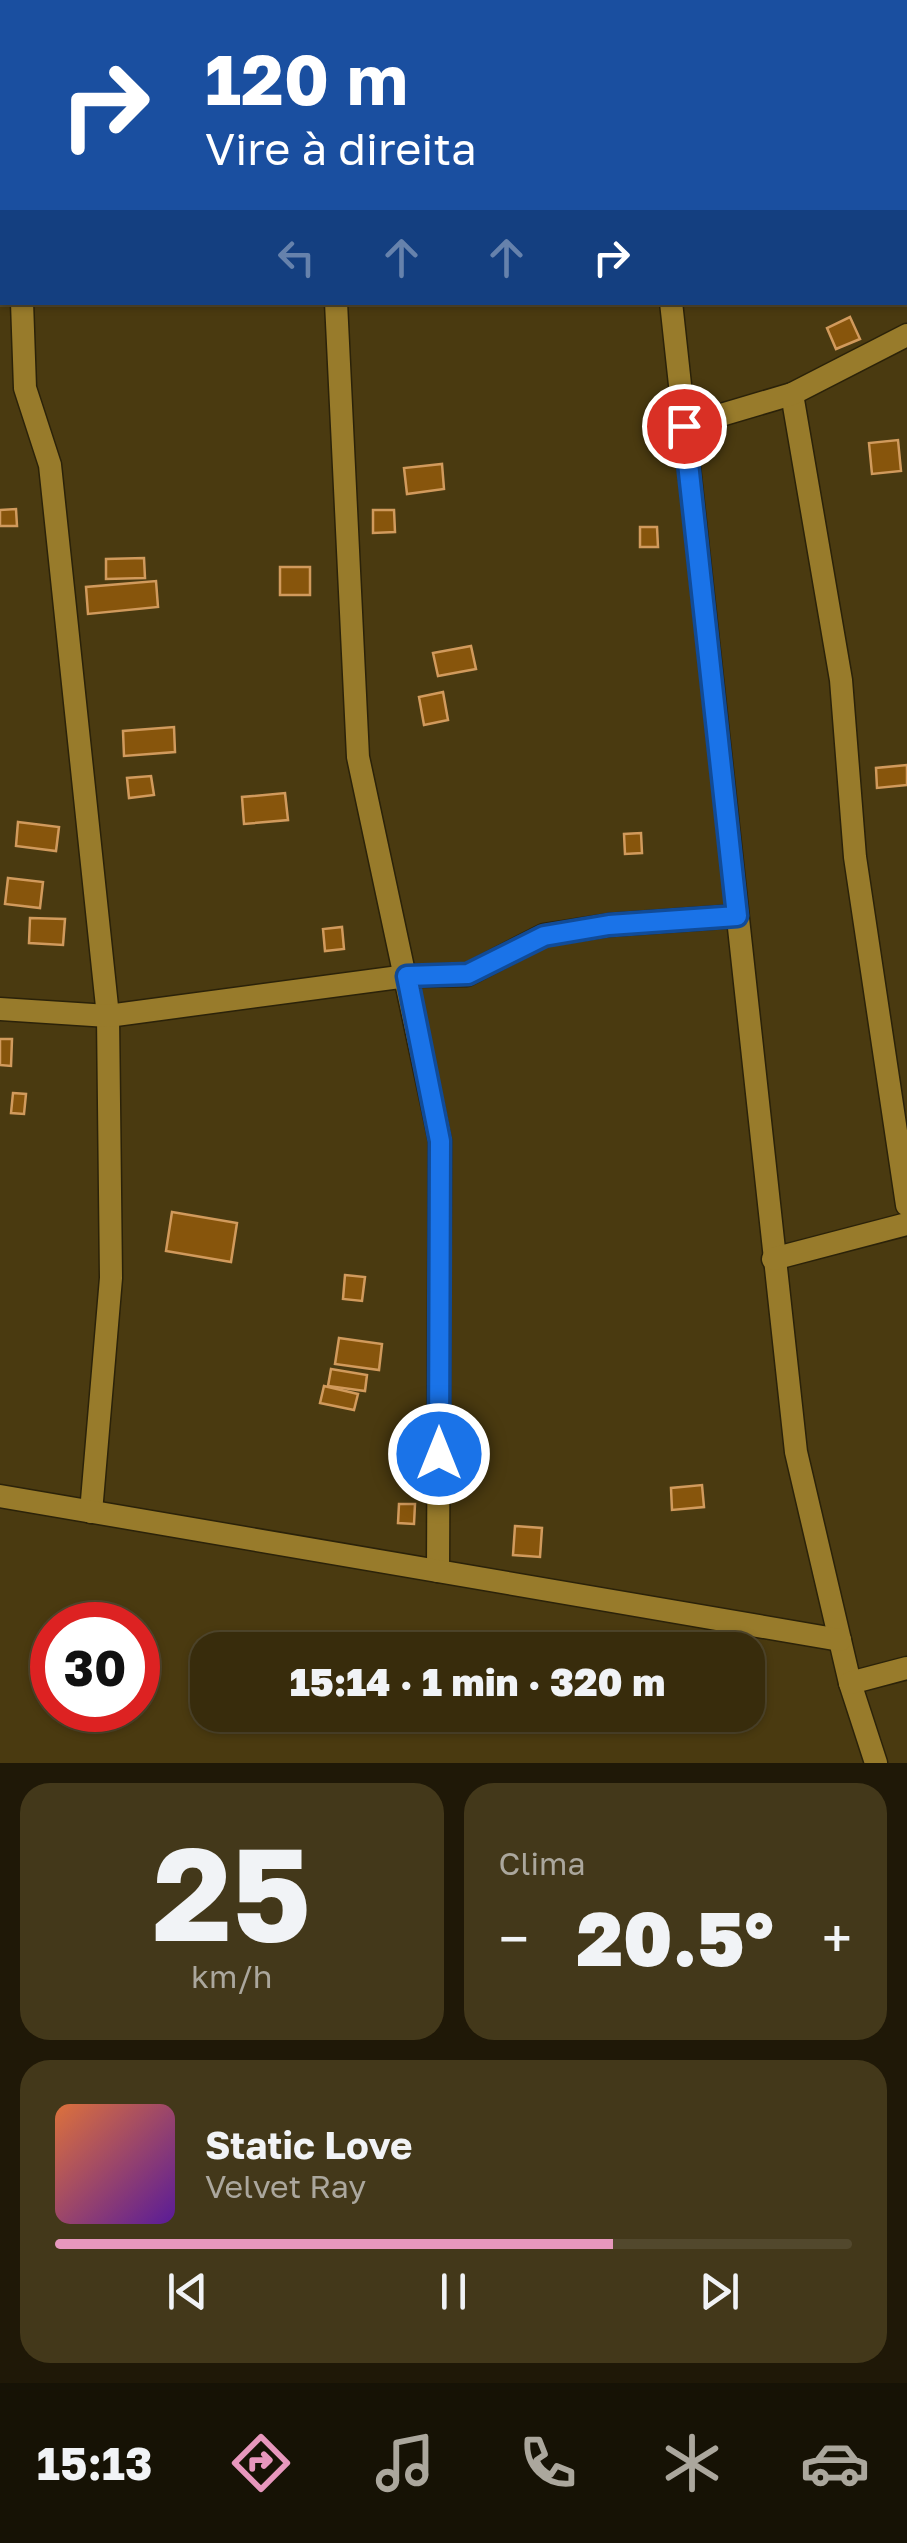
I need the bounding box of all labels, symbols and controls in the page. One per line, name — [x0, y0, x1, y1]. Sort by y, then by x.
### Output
text: 120 m — [205, 36, 408, 120]
icon: right — [40, 40, 170, 170]
text: Vire à direita — [205, 121, 477, 175]
icon: left — [269, 230, 324, 285]
icon: ahead — [374, 230, 429, 285]
icon: ahead — [479, 230, 534, 285]
icon: right — [584, 230, 639, 285]
pin — [642, 384, 727, 469]
icon: arrive — [657, 399, 712, 454]
position arrow — [387, 1402, 491, 1506]
speed limit sign: 30 — [30, 1602, 160, 1732]
text: 15:14 · 1 min · 320 m — [290, 1659, 665, 1704]
text: 25 — [152, 1814, 311, 1970]
text: Clima — [499, 1844, 585, 1882]
text: 20.5° — [577, 1892, 774, 1983]
text: − — [499, 1905, 529, 1971]
text: + — [822, 1905, 852, 1971]
text: km/h — [191, 1957, 272, 1995]
text: Static Love — [205, 2122, 412, 2167]
text: Velvet Ray — [205, 2167, 366, 2205]
icon: previous — [160, 2264, 215, 2319]
icon: pause — [426, 2264, 481, 2319]
icon: next — [692, 2264, 747, 2319]
icon: directions — [226, 2428, 296, 2498]
icon: music — [370, 2428, 440, 2498]
icon: phone — [513, 2428, 583, 2498]
icon: climate — [657, 2428, 727, 2498]
icon: car — [800, 2428, 870, 2498]
text: 15:13 — [37, 2436, 152, 2490]

